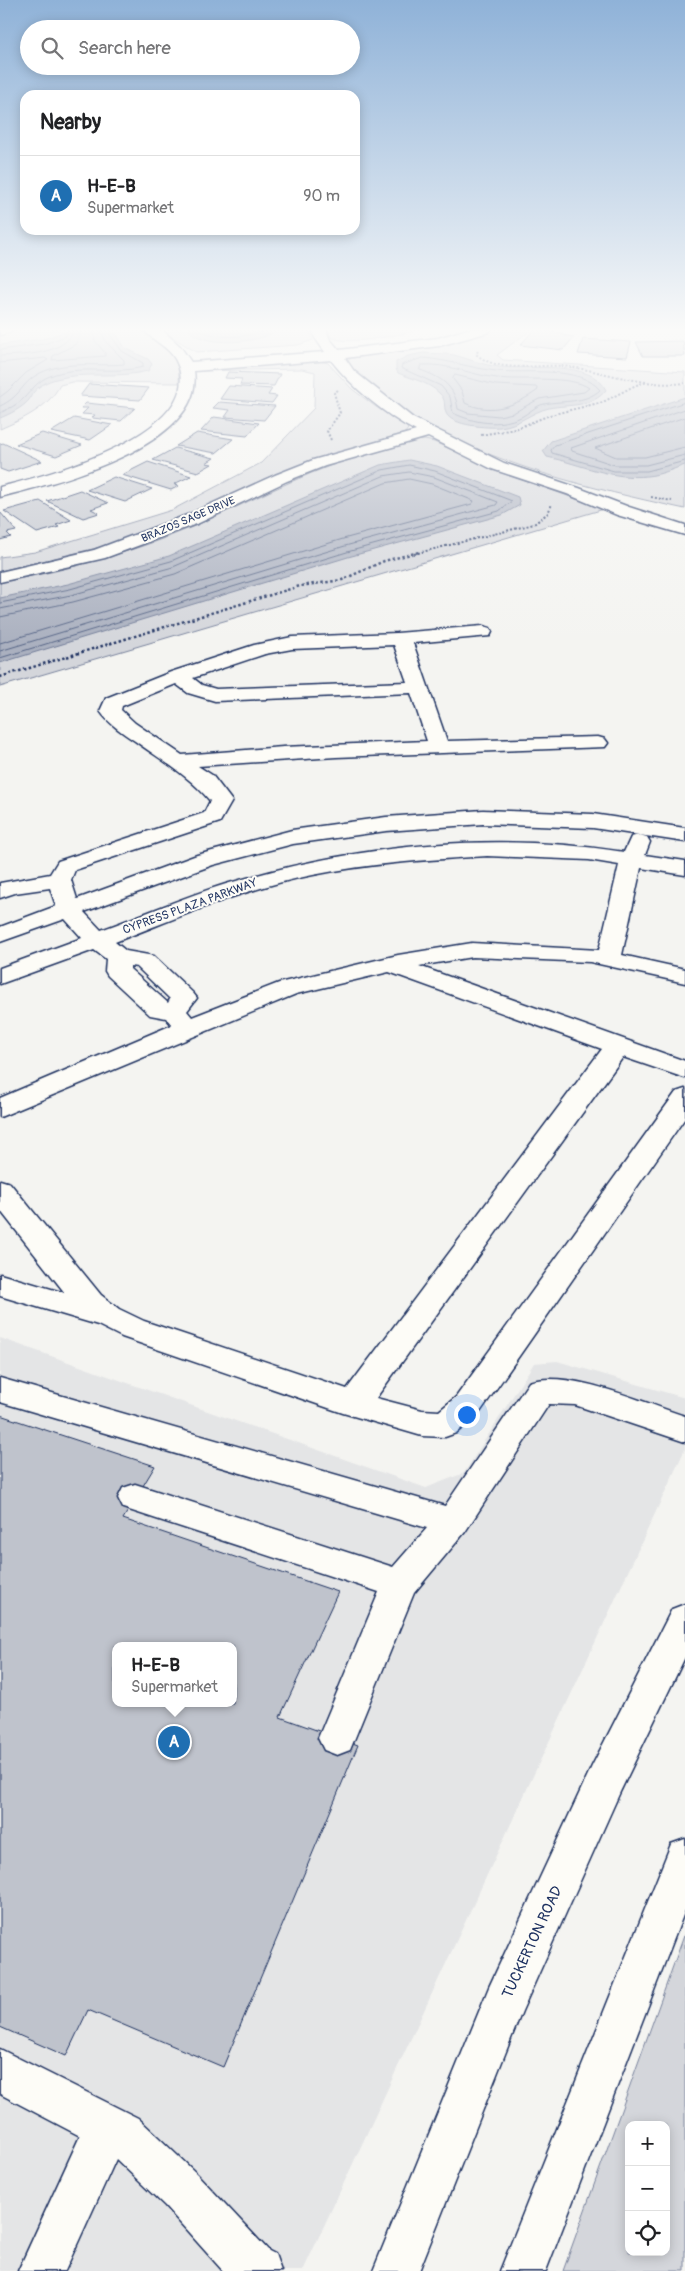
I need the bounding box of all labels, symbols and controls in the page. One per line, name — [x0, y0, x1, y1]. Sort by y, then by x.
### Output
search box — [20, 20, 360, 75]
icon: search — [38, 34, 66, 62]
text: Search here — [78, 36, 171, 60]
text: Nearby — [40, 109, 101, 136]
text: H-E-B — [87, 174, 136, 198]
text: A — [51, 186, 61, 206]
text: 90 m — [303, 186, 340, 206]
text: Supermarket — [87, 198, 174, 218]
street label: BRAZOS SAGE DRIVE — [139, 494, 237, 545]
street label: CYPRESS PLAZA PARKWAY — [121, 875, 260, 938]
your location — [454, 1402, 480, 1428]
popup — [112, 1642, 237, 1707]
text: H-E-B — [131, 1653, 180, 1677]
text: Supermarket — [131, 1677, 218, 1697]
pin: A — [158, 1723, 190, 1761]
street label: TUCKERTON ROAD — [498, 1883, 567, 2001]
map controls — [625, 2121, 670, 2256]
button: + — [625, 2121, 670, 2166]
button: − — [625, 2166, 670, 2211]
button: locate — [625, 2211, 670, 2256]

